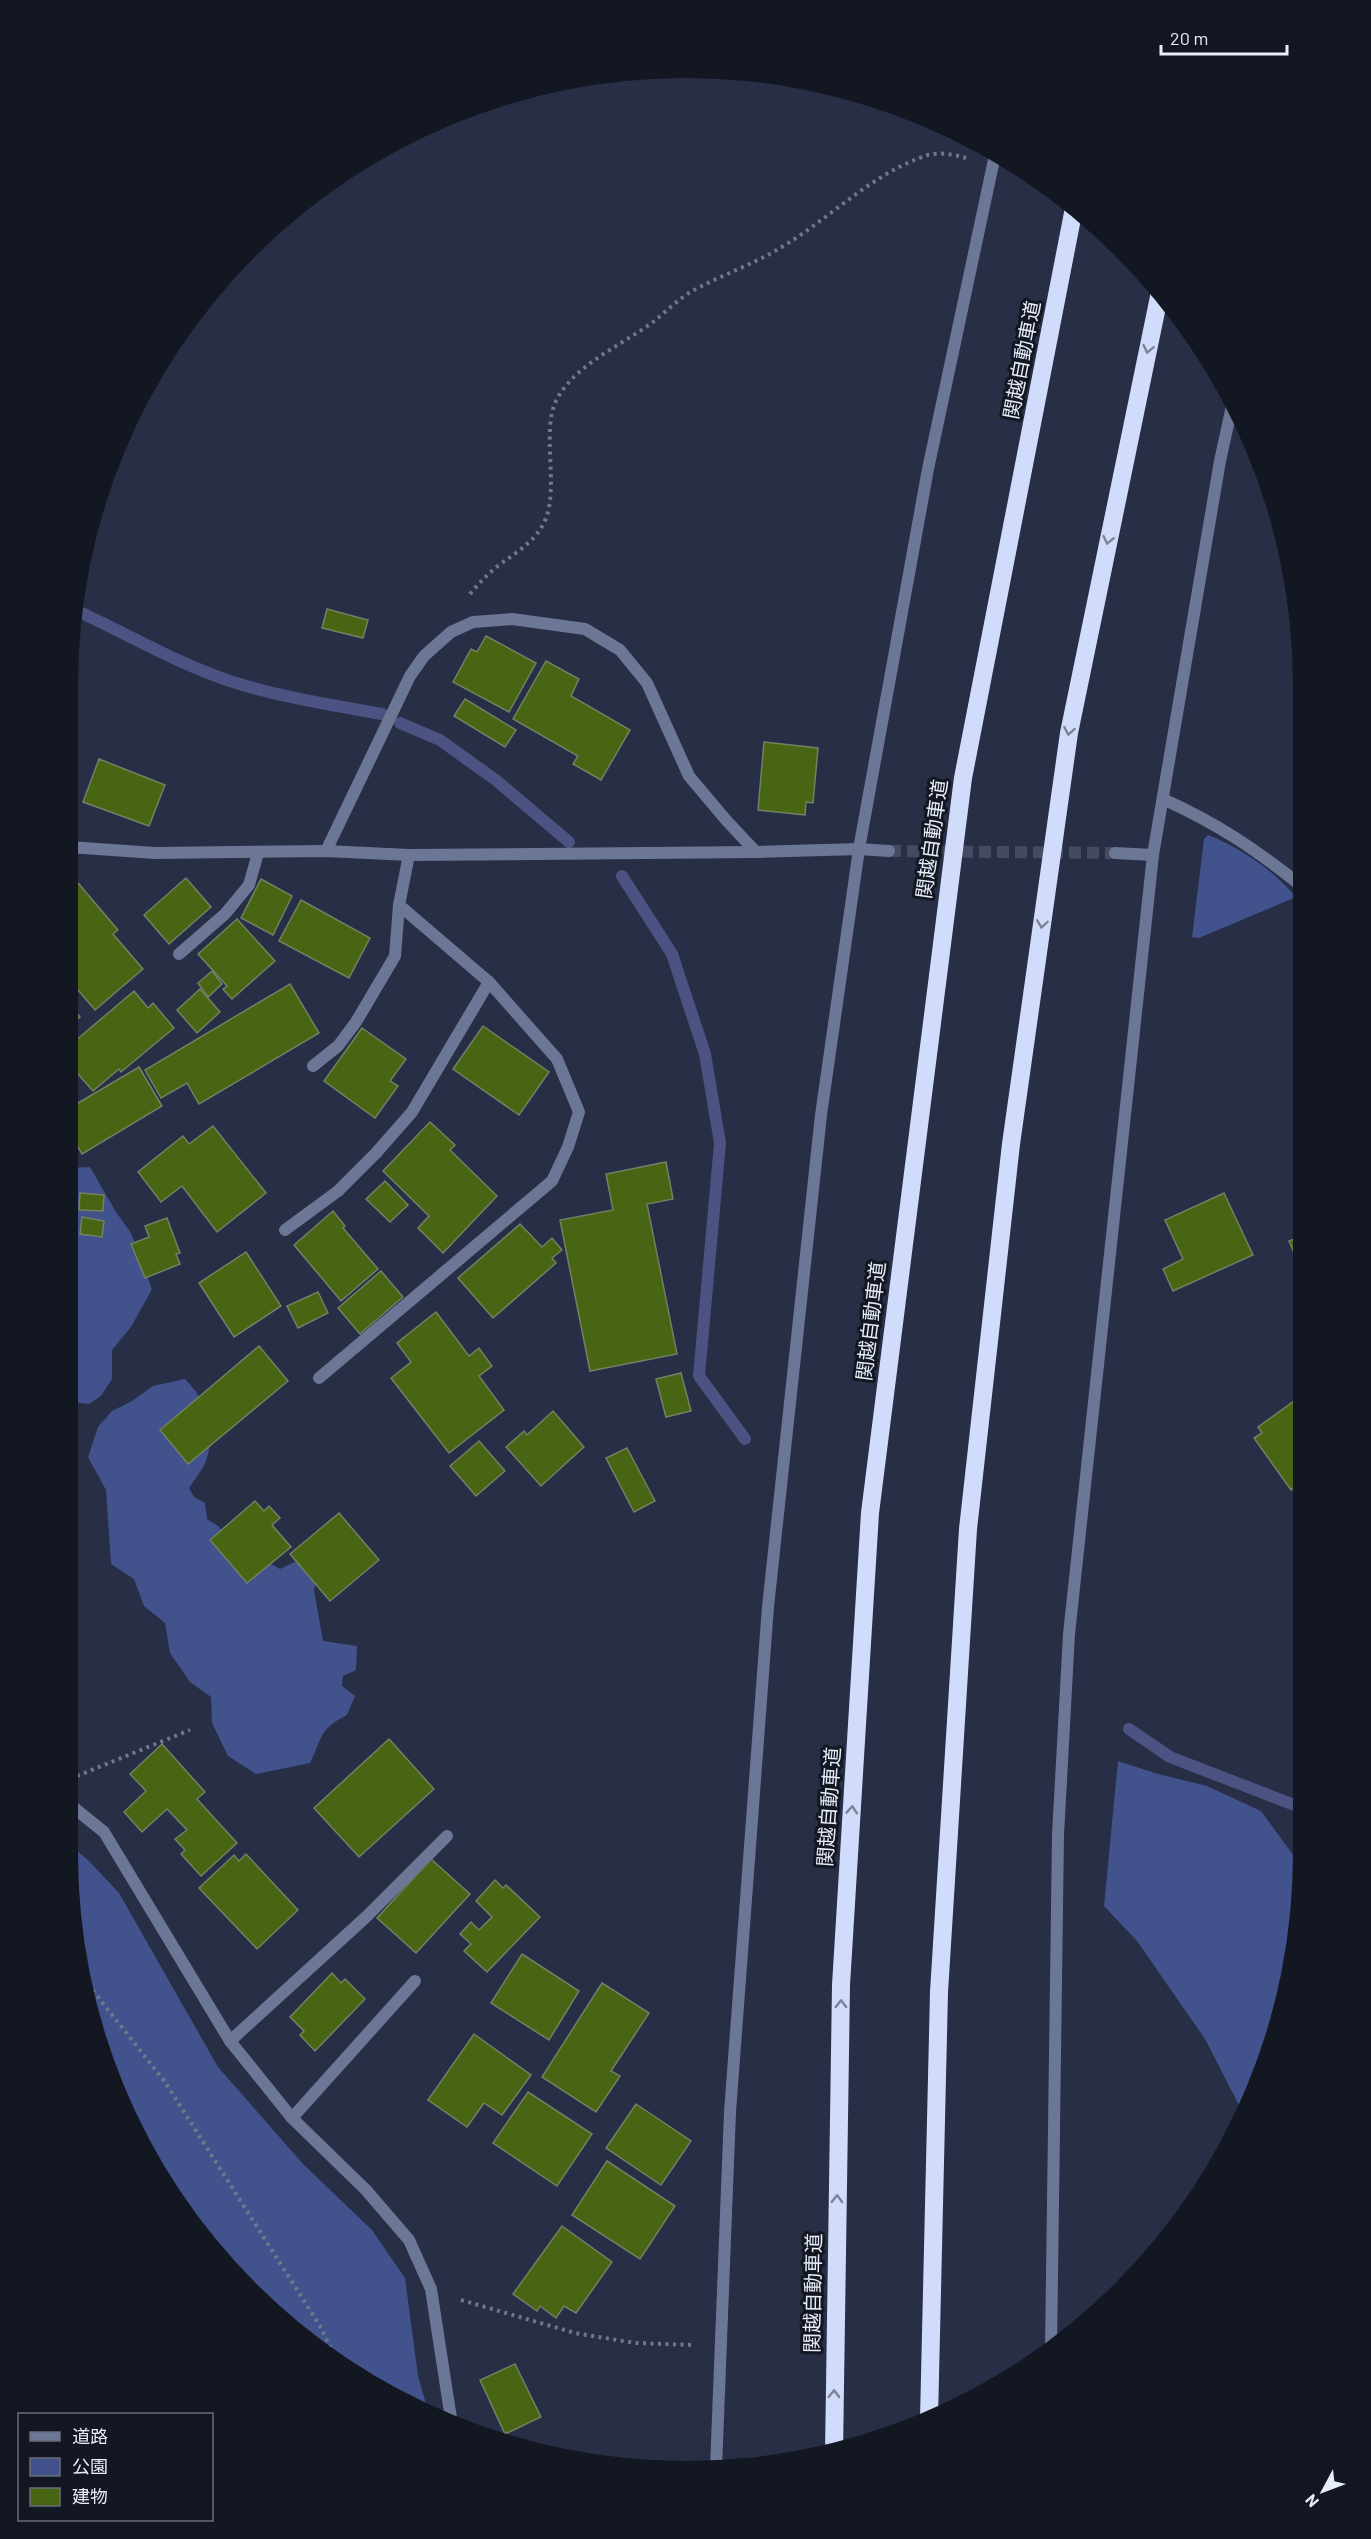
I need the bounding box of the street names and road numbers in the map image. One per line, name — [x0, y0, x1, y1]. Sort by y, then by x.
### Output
street label: 関越自動車道 — [998, 299, 1044, 421]
street label: 関越自動車道 — [911, 778, 951, 900]
street label: 関越自動車道 — [851, 1260, 889, 1382]
street label: 関越自動車道 — [812, 1746, 844, 1868]
street label: 関越自動車道 — [799, 2233, 825, 2353]

